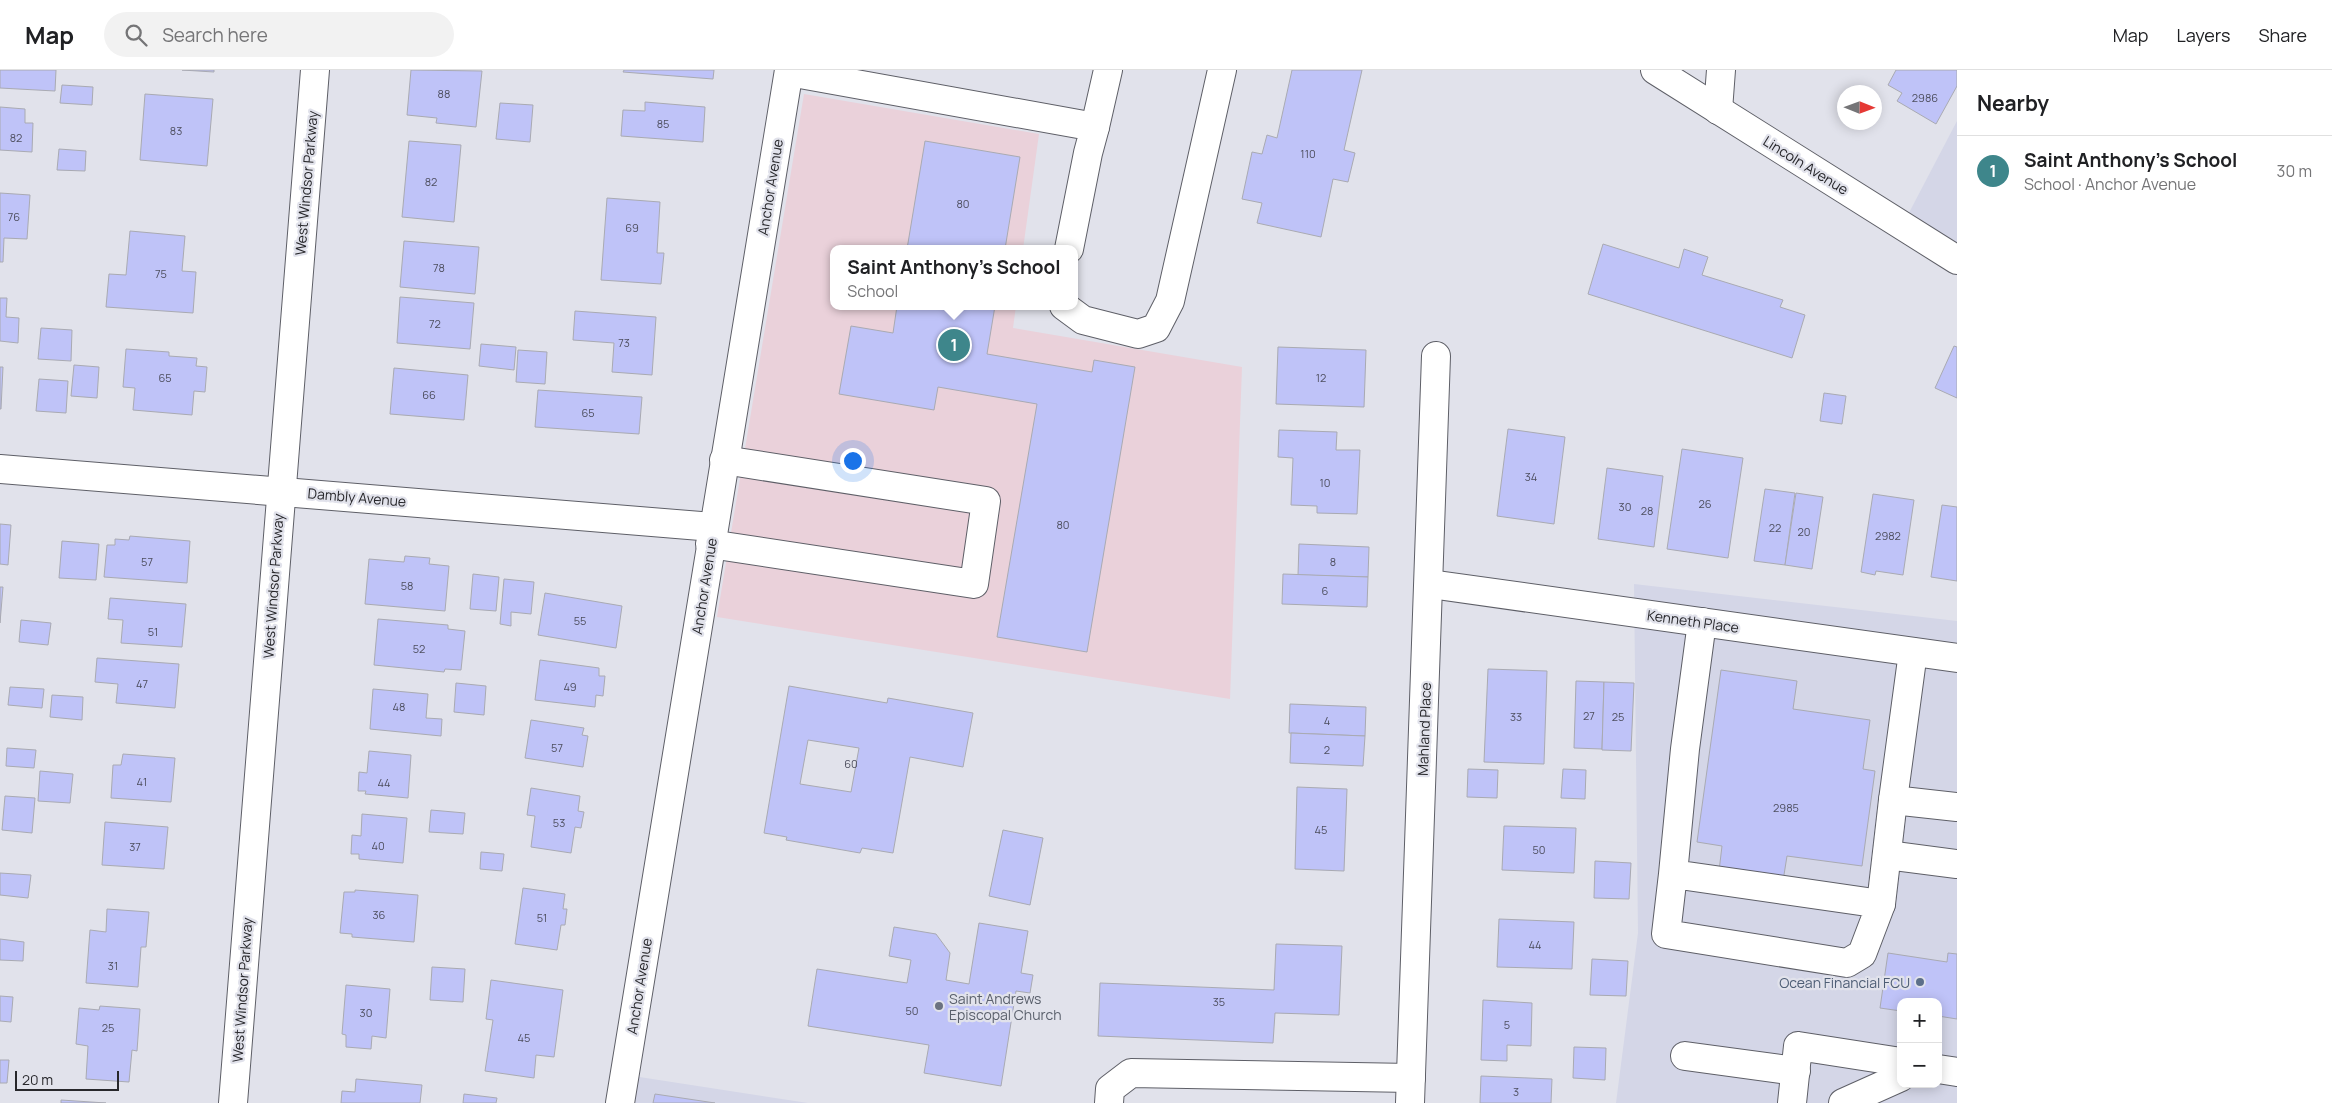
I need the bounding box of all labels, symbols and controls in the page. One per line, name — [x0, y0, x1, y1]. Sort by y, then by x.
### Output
search box — [104, 12, 454, 57]
text: Map — [25, 18, 74, 51]
icon: search — [122, 21, 150, 49]
text: Search here — [162, 22, 268, 48]
text: Map — [2113, 23, 2148, 47]
text: Layers — [2176, 23, 2230, 47]
text: Share — [2258, 23, 2307, 47]
north arrow — [1837, 85, 1882, 130]
house number: 88 — [438, 86, 450, 101]
text: Nearby — [1977, 89, 2049, 117]
house number: 2986 — [1912, 90, 1938, 105]
street label: West Windsor Parkway — [290, 109, 322, 256]
house number: 85 — [657, 116, 669, 131]
house number: 83 — [170, 123, 182, 138]
house number: 82 — [10, 130, 22, 145]
street label: Lincoln Avenue — [1760, 131, 1852, 199]
street label: Anchor Avenue — [753, 137, 787, 237]
house number: 110 — [1300, 146, 1316, 161]
text: Saint Anthony's School — [2024, 147, 2237, 173]
text: 1 — [1989, 160, 1997, 182]
text: 30 m — [2277, 160, 2312, 182]
text: School · Anchor Avenue — [2024, 173, 2196, 195]
house number: 82 — [425, 174, 437, 189]
house number: 80 — [956, 196, 970, 211]
house number: 76 — [8, 209, 20, 224]
house number: 69 — [625, 220, 639, 235]
popup — [830, 245, 1078, 310]
text: Saint Anthony's School — [847, 254, 1061, 280]
house number: 78 — [433, 260, 445, 275]
house number: 75 — [155, 266, 167, 281]
text: School — [847, 280, 898, 302]
house number: 72 — [429, 316, 441, 331]
pin: 1 — [938, 326, 970, 364]
house number: 73 — [618, 335, 630, 350]
house number: 65 — [158, 370, 172, 385]
house number: 12 — [1316, 370, 1326, 385]
house number: 66 — [422, 387, 436, 402]
house number: 65 — [581, 405, 595, 420]
your location — [840, 448, 866, 474]
house number: 34 — [1525, 469, 1537, 484]
house number: 10 — [1319, 475, 1331, 490]
street label: Dambly Avenue — [307, 483, 407, 511]
house number: 26 — [1698, 496, 1712, 511]
house number: 30 — [1619, 499, 1631, 514]
house number: 28 — [1641, 503, 1653, 518]
street label: West Windsor Parkway — [258, 512, 288, 659]
house number: 80 — [1056, 517, 1070, 532]
house number: 22 — [1769, 520, 1781, 535]
house number: 20 — [1798, 524, 1810, 539]
house number: 2982 — [1875, 528, 1901, 543]
street label: Anchor Avenue — [687, 536, 721, 636]
house number: 57 — [141, 554, 153, 569]
house number: 8 — [1330, 554, 1336, 569]
house number: 58 — [401, 578, 413, 593]
house number: 6 — [1322, 583, 1329, 598]
street label: Kenneth Place — [1646, 605, 1740, 637]
house number: 55 — [574, 613, 586, 628]
house number: 51 — [148, 624, 158, 639]
house number: 52 — [413, 641, 425, 656]
house number: 47 — [136, 676, 148, 691]
house number: 49 — [563, 679, 577, 694]
street label: Mahland Place — [1413, 682, 1435, 776]
house number: 48 — [393, 699, 405, 714]
house number: 27 — [1583, 708, 1595, 723]
house number: 33 — [1510, 709, 1522, 724]
house number: 25 — [1612, 709, 1624, 724]
house number: 4 — [1324, 713, 1330, 728]
house number: 57 — [551, 740, 563, 755]
house number: 2 — [1324, 742, 1330, 757]
house number: 60 — [844, 756, 858, 771]
house number: 41 — [137, 774, 147, 789]
house number: 44 — [377, 775, 391, 790]
house number: 2985 — [1773, 800, 1799, 815]
house number: 53 — [553, 815, 565, 830]
house number: 45 — [1315, 822, 1327, 837]
house number: 40 — [371, 838, 385, 853]
house number: 37 — [129, 839, 141, 854]
house number: 50 — [1532, 842, 1546, 857]
house number: 36 — [373, 907, 386, 922]
house number: 51 — [537, 910, 547, 925]
street label: West Windsor Parkway — [227, 916, 257, 1063]
street label: Anchor Avenue — [622, 936, 656, 1036]
house number: 44 — [1528, 937, 1542, 952]
house number: 31 — [108, 958, 118, 973]
place label: Ocean Financial FCU — [1779, 973, 1910, 992]
marker: Ocean Financial FCU — [1914, 976, 1926, 988]
place label: Saint Andrews Episcopal Church — [949, 989, 1061, 1024]
house number: 35 — [1213, 994, 1225, 1009]
map controls — [1897, 998, 1942, 1088]
button: + — [1897, 998, 1942, 1043]
marker: Saint Andrews Episcopal Church — [933, 1000, 945, 1012]
house number: 50 — [905, 1003, 919, 1018]
house number: 30 — [360, 1005, 372, 1020]
house number: 5 — [1504, 1017, 1510, 1032]
house number: 25 — [102, 1020, 114, 1035]
house number: 45 — [518, 1030, 530, 1045]
button: − — [1897, 1043, 1942, 1088]
scale bar — [15, 1068, 119, 1091]
text: 20 m — [22, 1070, 53, 1089]
house number: 3 — [1513, 1084, 1519, 1099]

